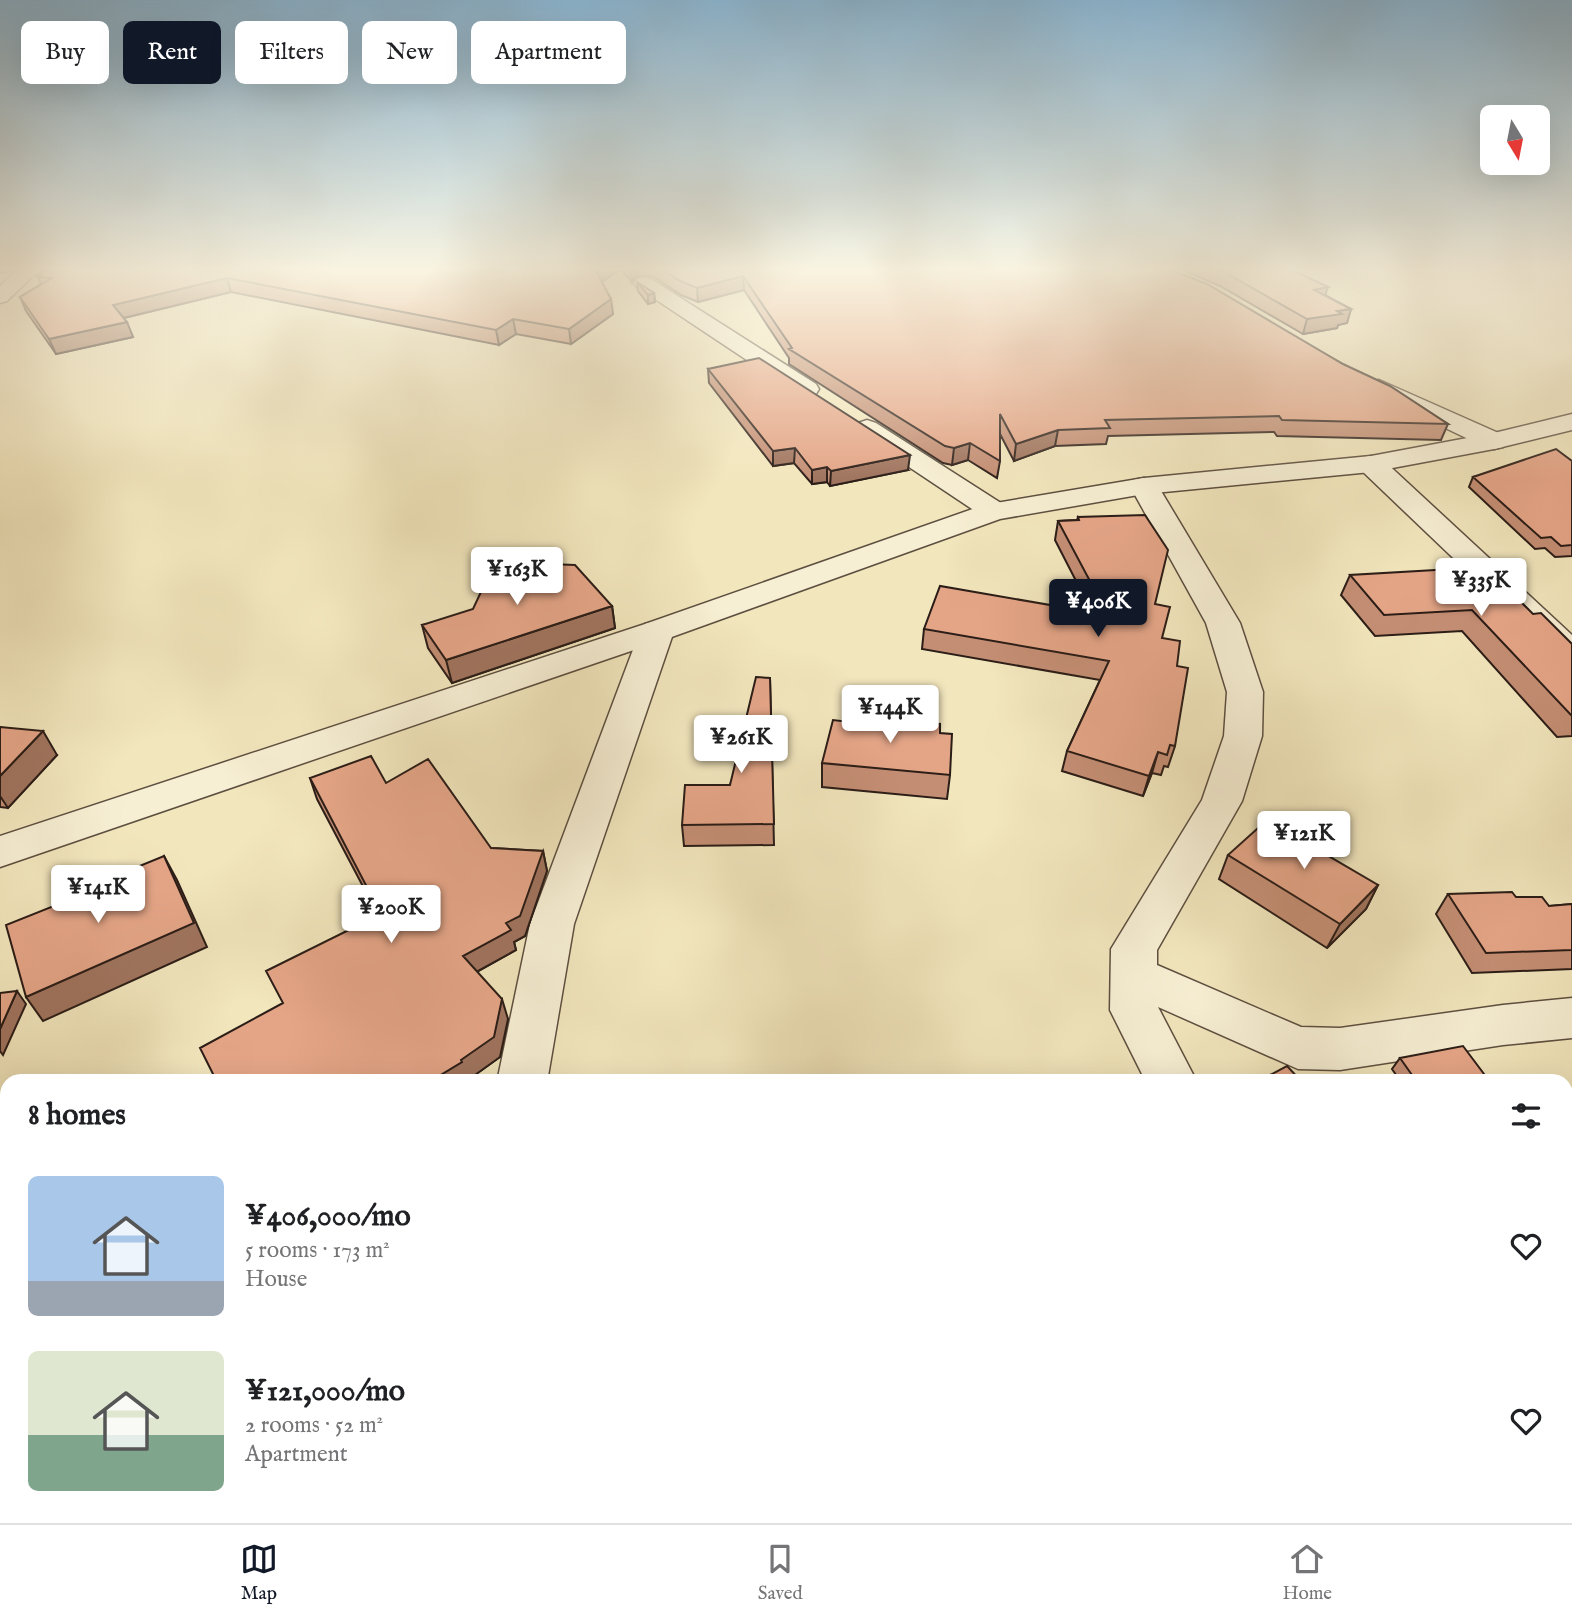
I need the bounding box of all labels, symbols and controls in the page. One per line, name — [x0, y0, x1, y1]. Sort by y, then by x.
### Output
chip: Buy — [21, 21, 109, 84]
chip: Rent — [123, 21, 221, 84]
chip: Filters — [235, 21, 348, 84]
chip: New — [362, 21, 457, 84]
chip: Apartment — [471, 21, 626, 84]
north arrow — [1480, 105, 1550, 175]
map controls — [1480, 105, 1550, 175]
pin: ¥163K — [468, 548, 566, 607]
text: ¥163K — [487, 555, 547, 584]
pin: ¥335K — [1432, 558, 1530, 618]
text: ¥335K — [1452, 566, 1510, 595]
pin: ¥406K — [1049, 580, 1147, 639]
text: ¥406K — [1065, 587, 1131, 616]
pin: ¥144K — [841, 686, 939, 745]
text: ¥144K — [858, 693, 922, 722]
pin: ¥261K — [692, 716, 790, 775]
text: ¥261K — [710, 723, 772, 752]
pin: ¥121K — [1255, 812, 1353, 871]
text: ¥121K — [1273, 819, 1335, 848]
pin: ¥141K — [49, 866, 147, 925]
text: ¥141K — [67, 873, 129, 902]
pin: ¥200K — [342, 886, 440, 945]
text: ¥200K — [358, 893, 424, 922]
text: 8 homes — [28, 1097, 126, 1135]
icon: filters — [1507, 1097, 1545, 1135]
text: ¥406,000/mo — [245, 1198, 411, 1236]
icon: home — [84, 1204, 168, 1288]
icon: heart — [1507, 1227, 1545, 1265]
text: 5 rooms · 173 m² — [245, 1236, 390, 1265]
text: House — [245, 1265, 307, 1294]
text: ¥121,000/mo — [245, 1373, 405, 1411]
icon: home — [84, 1379, 168, 1463]
icon: heart — [1507, 1402, 1545, 1440]
text: 2 rooms · 52 m² — [245, 1411, 383, 1440]
text: Apartment — [245, 1440, 348, 1469]
tab: Map — [240, 1540, 278, 1606]
tab: Saved — [758, 1540, 803, 1606]
tab: Home — [1282, 1540, 1332, 1606]

